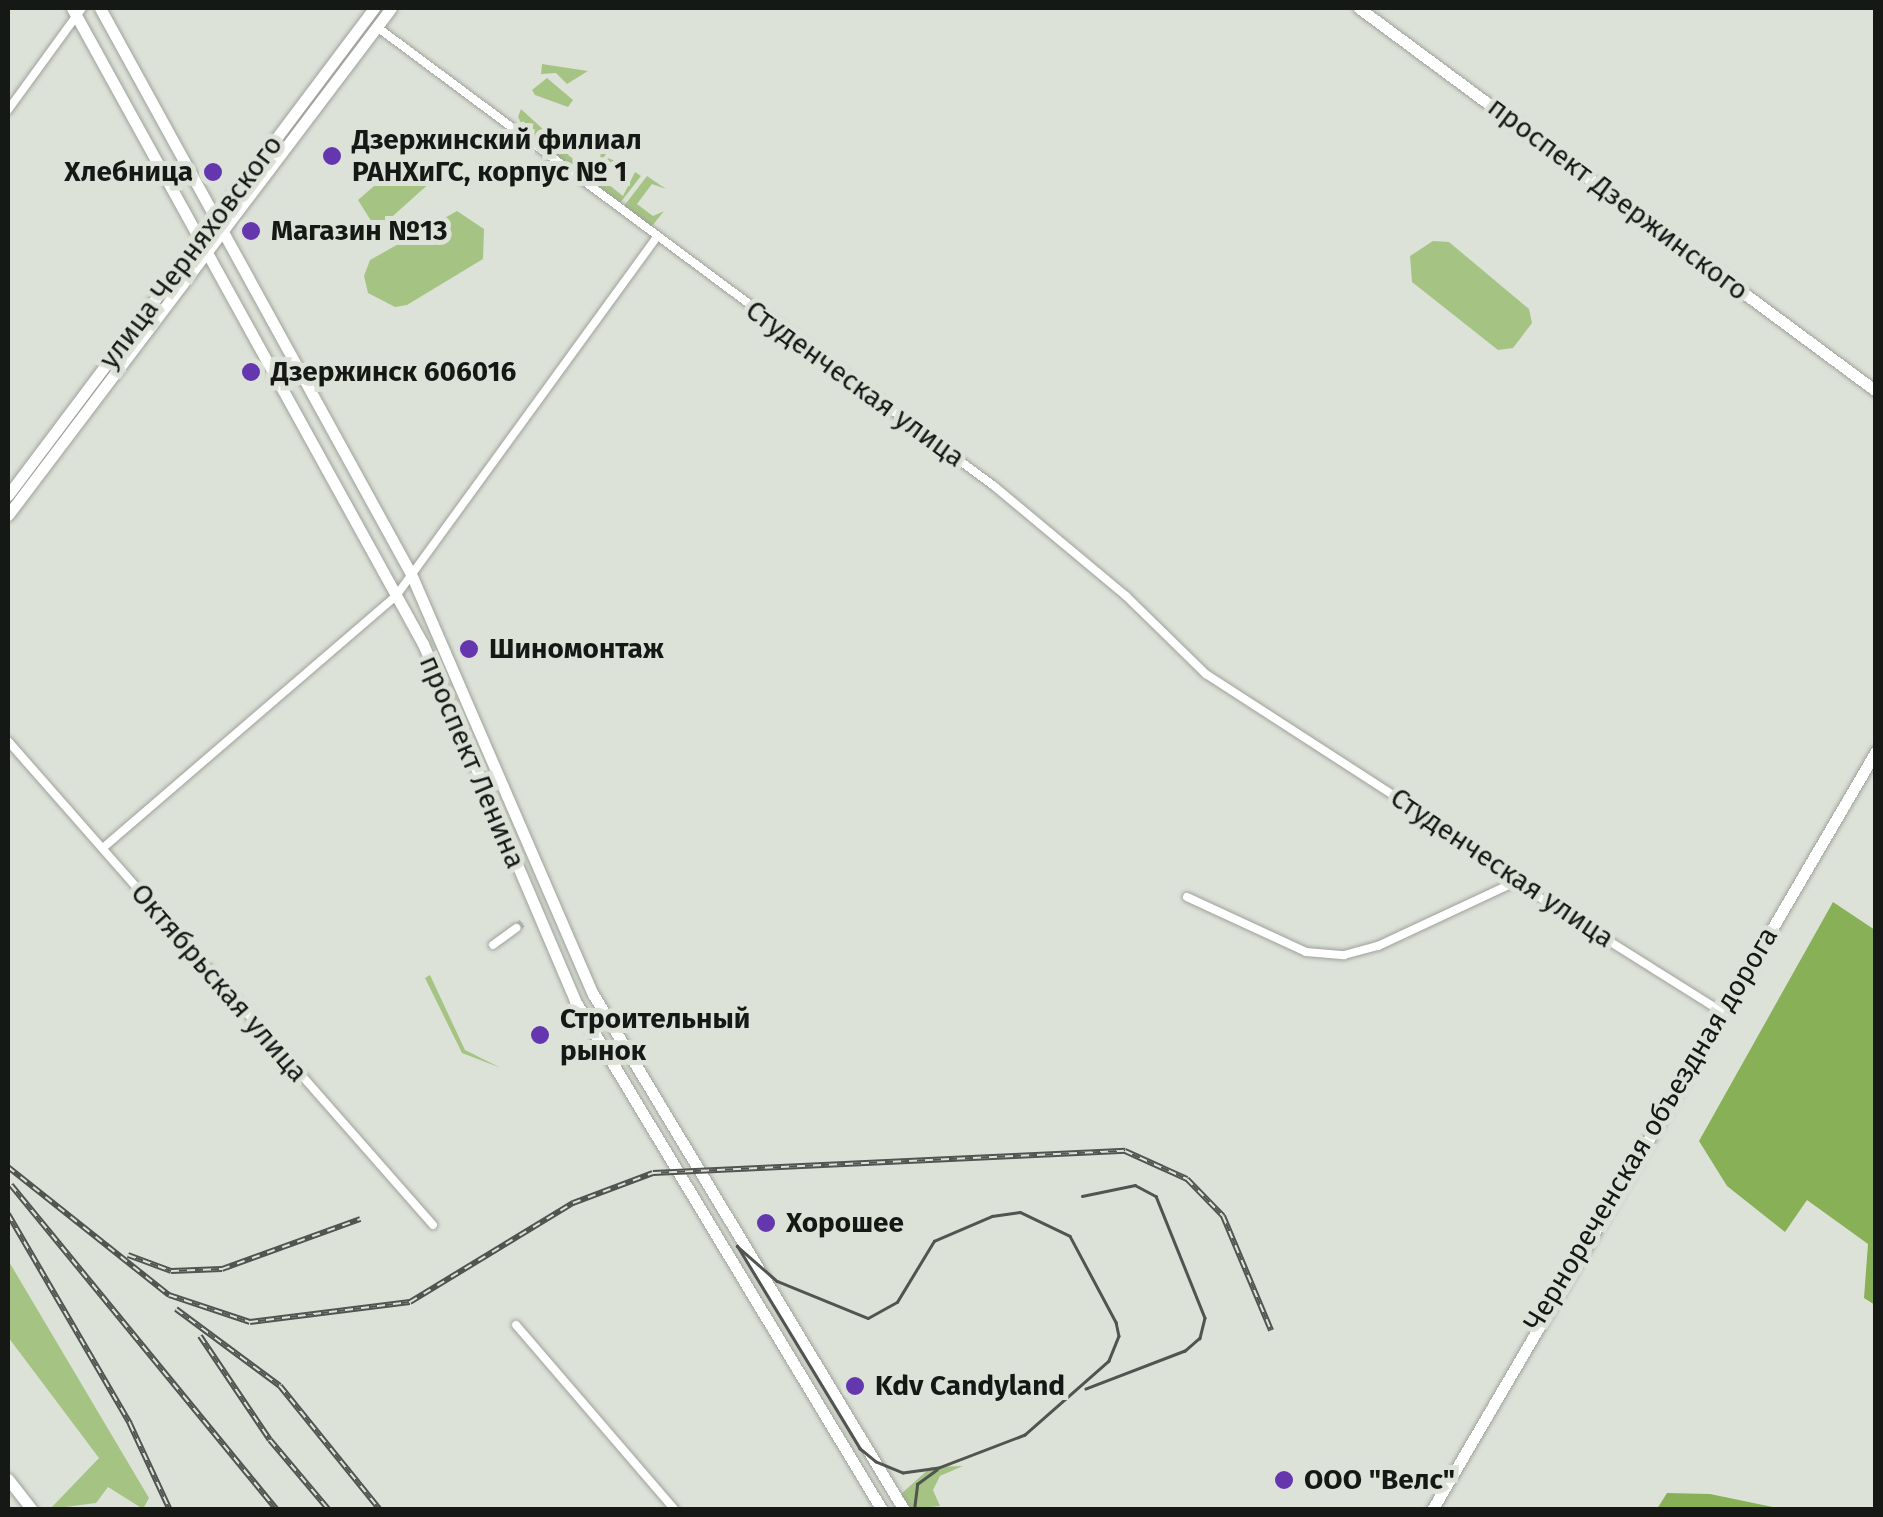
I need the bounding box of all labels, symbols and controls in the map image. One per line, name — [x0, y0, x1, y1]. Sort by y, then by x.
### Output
street label: проспект Дзержинского — [1481, 90, 1755, 308]
place label: Дзержинский филиал РАНХиГС, корпус № 1 — [352, 123, 642, 189]
street label: улица Черняховского — [92, 129, 290, 375]
marker: Дзержинский филиал РАНХиГС, корпус № 1 — [321, 145, 343, 167]
place label: Хлебница — [64, 155, 193, 189]
marker: Хлебница — [202, 161, 224, 183]
place label: Магазин №13 — [271, 214, 448, 248]
marker: Магазин №13 — [240, 220, 262, 242]
street label: Студенческая улица — [739, 293, 971, 475]
place label: Дзержинск 606016 — [271, 355, 516, 389]
marker: Дзержинск 606016 — [240, 361, 262, 383]
place label: Шиномонтаж — [489, 632, 664, 666]
marker: Шиномонтаж — [458, 638, 480, 660]
street label: проспект Ленина — [412, 650, 532, 874]
street label: Студенческая улица — [1384, 781, 1620, 955]
street label: Октябрьская улица — [124, 877, 314, 1089]
street label: Чернореченская объездная дорога — [1517, 921, 1785, 1337]
place label: Строительный рынок — [560, 1002, 750, 1068]
marker: Строительный рынок — [529, 1024, 551, 1046]
place label: Хорошее — [786, 1206, 904, 1240]
marker: Хорошее — [755, 1212, 777, 1234]
place label: Kdv Candyland — [875, 1369, 1065, 1403]
marker: Kdv Candyland — [844, 1375, 866, 1397]
place label: ООО "Велс" — [1304, 1463, 1455, 1497]
marker: ООО "Велс" — [1273, 1469, 1295, 1491]

